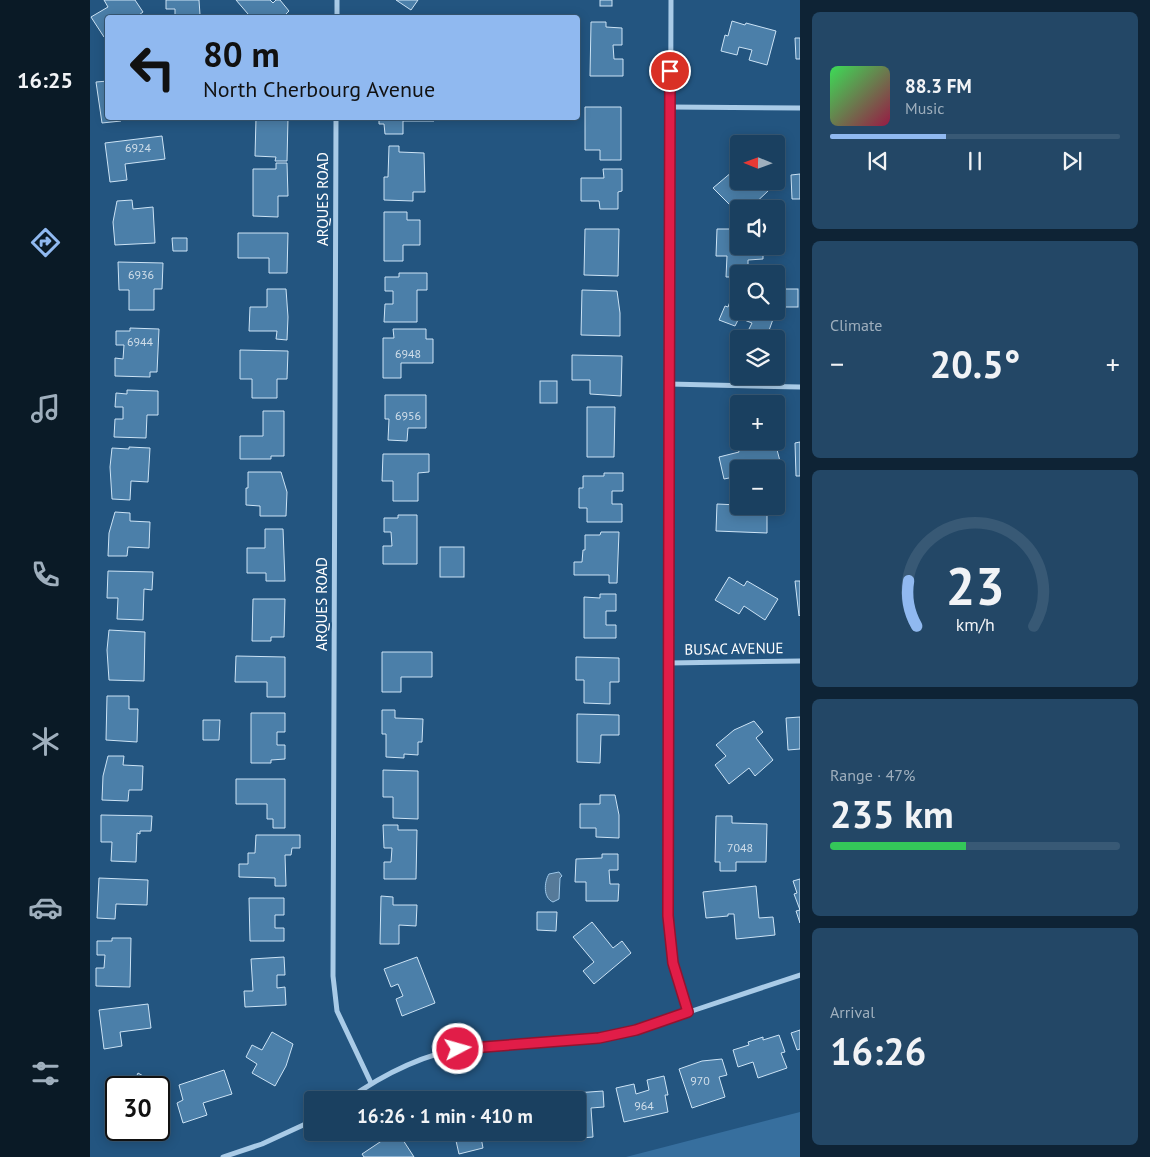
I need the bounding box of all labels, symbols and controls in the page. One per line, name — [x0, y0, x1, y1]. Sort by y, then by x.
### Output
text: 80 m — [203, 31, 280, 77]
icon: left — [120, 35, 185, 100]
pin — [649, 50, 691, 92]
icon: arrive — [656, 57, 684, 85]
text: 16:25 — [17, 66, 73, 94]
text: 88.3 FM — [905, 74, 972, 98]
text: North Cherbourg Avenue — [203, 75, 435, 103]
text: Music — [905, 98, 945, 118]
north arrow — [730, 135, 785, 190]
map controls — [730, 135, 785, 515]
house number: 6924 — [125, 140, 152, 155]
icon: previous — [864, 147, 892, 175]
icon: pause — [961, 147, 989, 175]
icon: next — [1058, 147, 1086, 175]
street label: ARQUES ROAD — [313, 152, 332, 246]
button: sound — [730, 200, 785, 255]
icon: directions — [28, 225, 63, 260]
button: search — [730, 265, 785, 320]
house number: 6936 — [128, 267, 154, 282]
text: Climate — [830, 315, 882, 335]
button: layers — [730, 330, 785, 385]
house number: 6944 — [127, 334, 154, 349]
text: 20.5° — [930, 339, 1020, 388]
text: − — [830, 345, 844, 382]
text: + — [1106, 345, 1120, 382]
house number: 6948 — [395, 346, 421, 361]
icon: music — [28, 391, 63, 426]
button: + — [730, 395, 785, 450]
house number: 6956 — [395, 408, 421, 423]
button: − — [730, 460, 785, 515]
text: 23 — [946, 552, 1004, 619]
icon: phone — [28, 557, 63, 592]
street label: ARQUES ROAD — [312, 557, 331, 651]
text: km/h — [955, 613, 995, 636]
street label: BUSAC AVENUE — [684, 638, 784, 659]
icon: climate — [28, 724, 63, 759]
text: Range · 47% — [830, 765, 915, 785]
text: 235 km — [830, 789, 954, 838]
house number: 7048 — [727, 840, 753, 855]
icon: car — [28, 890, 63, 925]
text: Arrival — [830, 1002, 875, 1022]
position arrow — [431, 1022, 483, 1074]
text: 16:26 — [830, 1026, 926, 1075]
icon: filters — [28, 1056, 63, 1091]
house number: 970 — [690, 1073, 710, 1088]
speed limit sign: 30 — [105, 1076, 170, 1141]
house number: 964 — [634, 1098, 654, 1113]
text: 16:26 · 1 min · 410 m — [357, 1104, 533, 1128]

